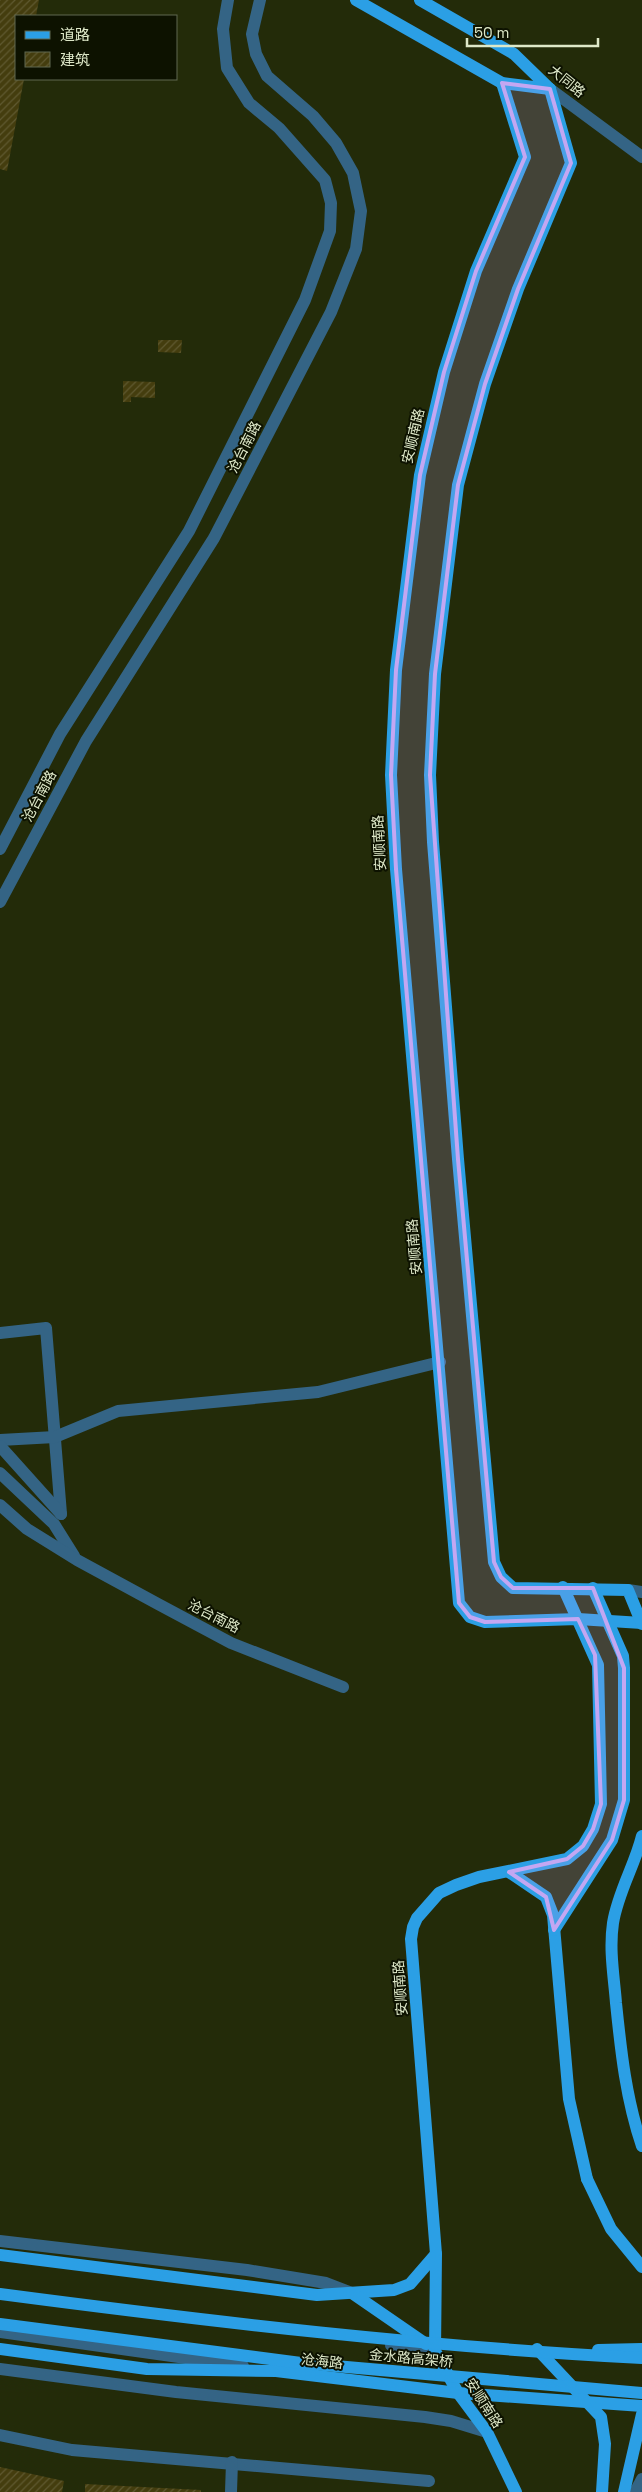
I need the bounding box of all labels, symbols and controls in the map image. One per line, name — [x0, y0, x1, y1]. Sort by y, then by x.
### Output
legend — [15, 15, 178, 80]
scale bar — [467, 15, 598, 47]
text: 50 m — [474, 23, 509, 42]
text: 道路 — [60, 25, 90, 44]
text: 建筑 — [60, 50, 90, 69]
street label: 大同路 — [545, 61, 589, 101]
street label: 安顺南路 — [398, 407, 428, 465]
street label: 沧台南路 — [223, 418, 265, 476]
street label: 沧台南路 — [18, 767, 60, 825]
street label: 安顺南路 — [369, 815, 389, 871]
street label: 安顺南路 — [403, 1218, 425, 1276]
street label: 沧台南路 — [185, 1595, 243, 1637]
street label: 安顺南路 — [389, 1959, 411, 2017]
street label: 金水路高架桥 — [368, 2345, 454, 2371]
street label: 沧海路 — [300, 2350, 344, 2372]
street label: 安顺南路 — [461, 2375, 507, 2431]

